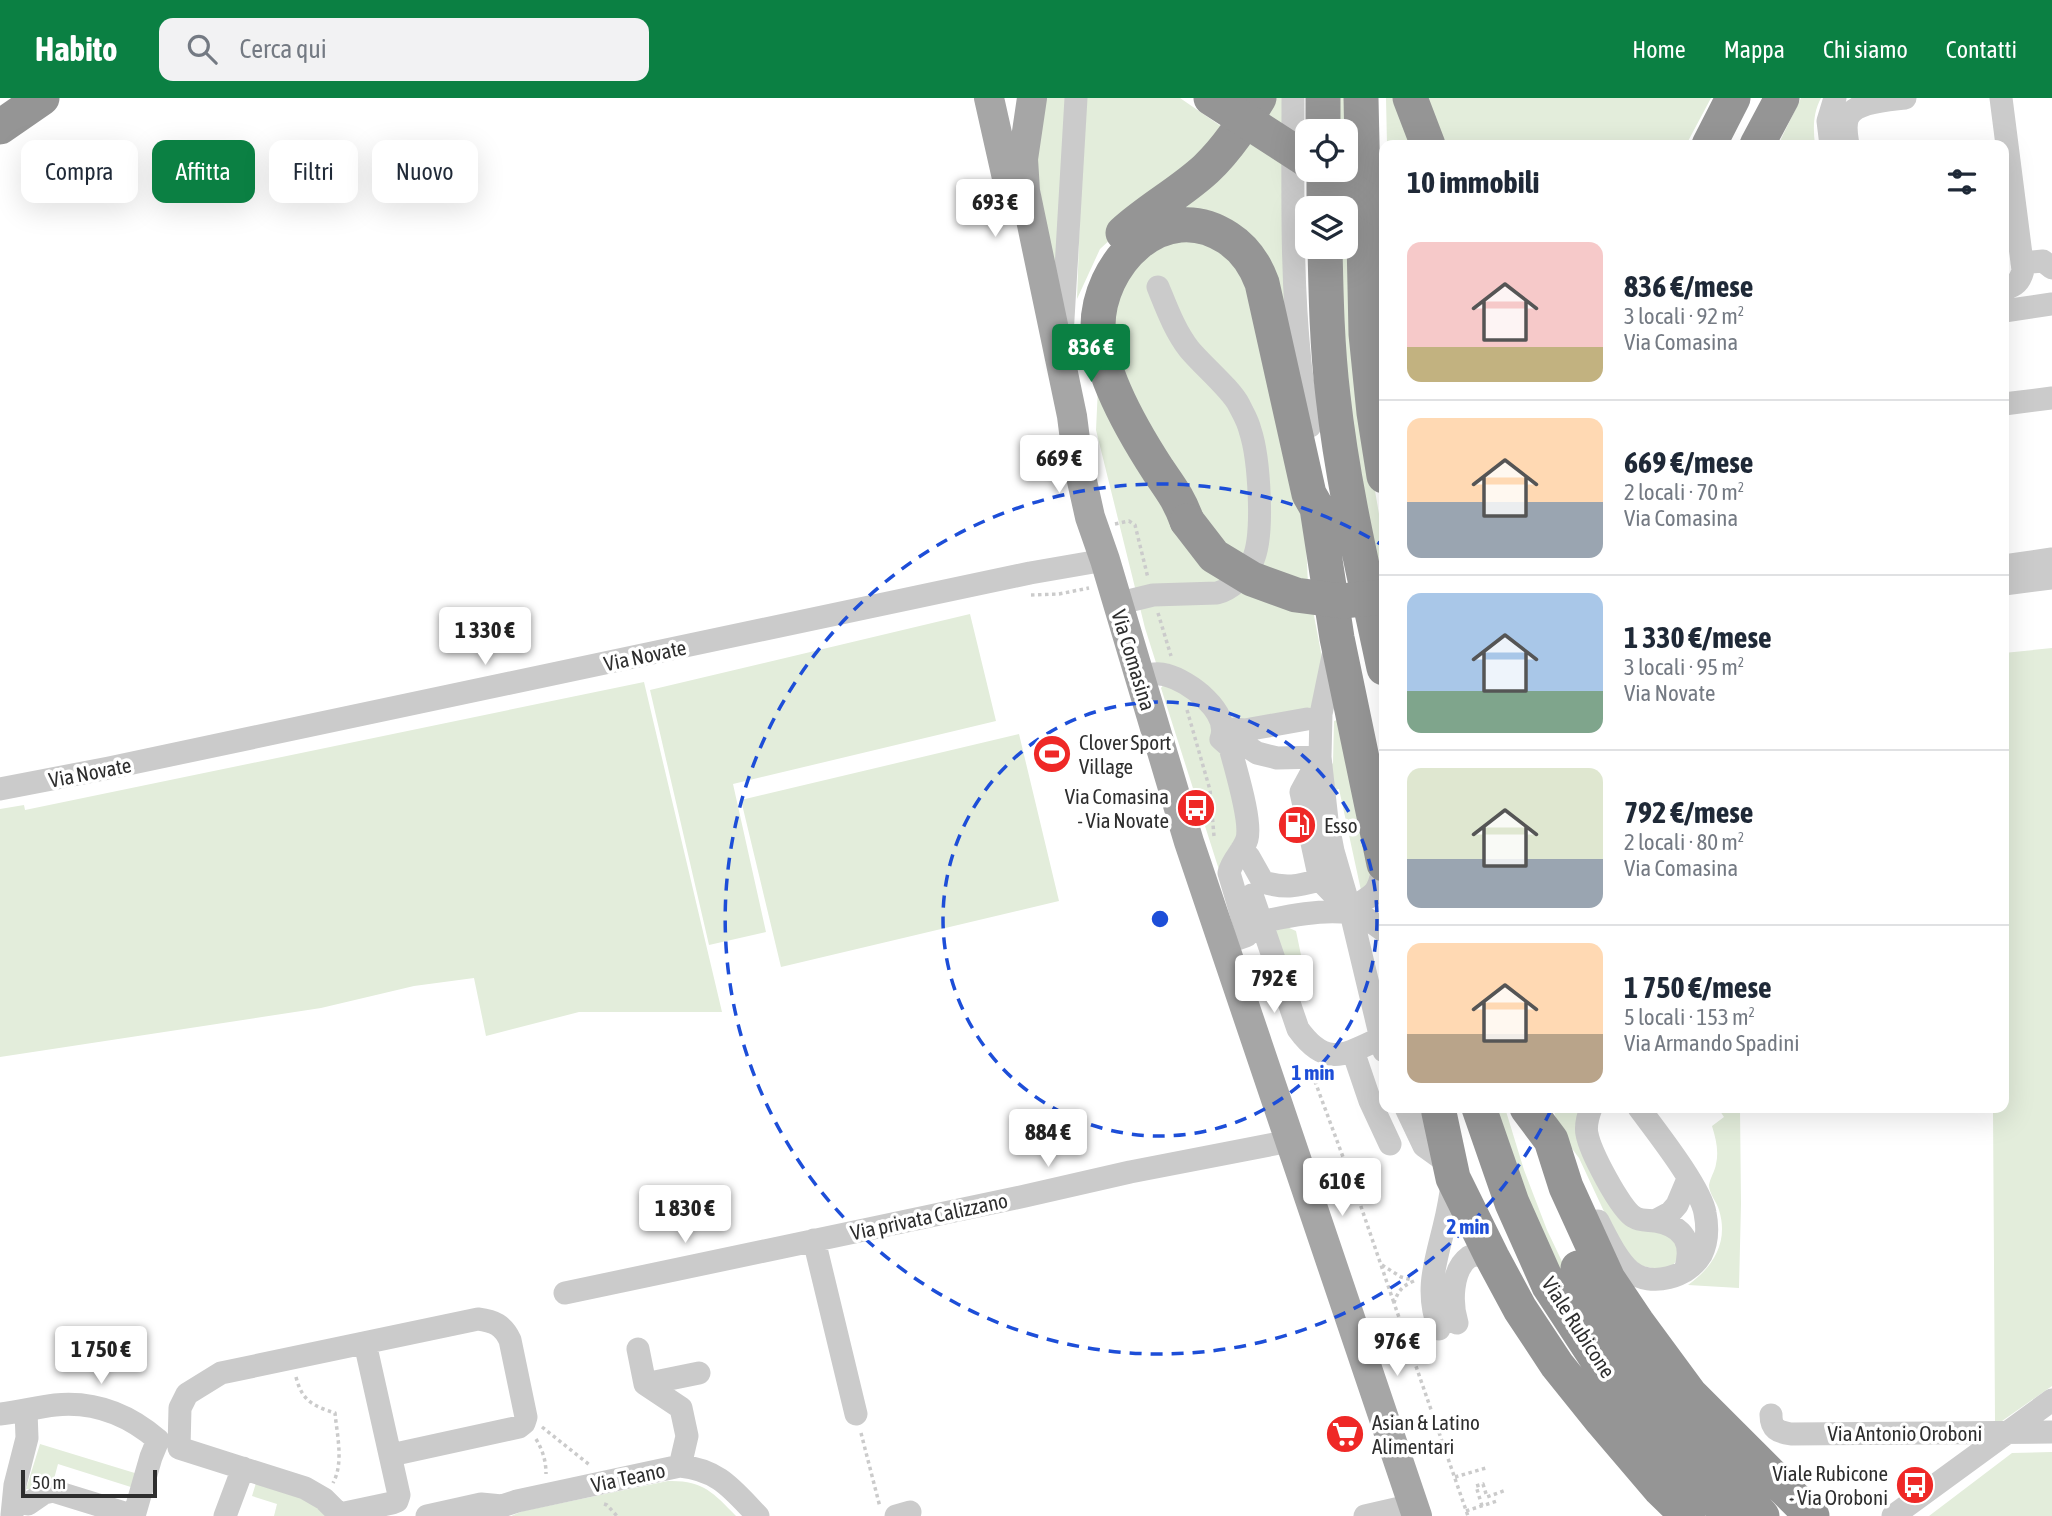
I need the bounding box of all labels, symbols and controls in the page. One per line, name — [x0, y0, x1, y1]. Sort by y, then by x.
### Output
search box — [159, 18, 649, 81]
text: Habito — [35, 30, 117, 68]
icon: search — [183, 30, 221, 68]
text: Cerca qui — [239, 34, 327, 64]
text: Home — [1632, 36, 1686, 63]
text: Mappa — [1724, 36, 1785, 63]
text: Chi siamo — [1823, 36, 1908, 63]
text: Contatti — [1946, 36, 2017, 63]
map controls — [1295, 119, 1358, 259]
button: locate — [1295, 119, 1358, 182]
chip: Compra — [21, 140, 138, 203]
chip: Affitta — [152, 140, 255, 203]
chip: Filtri — [269, 140, 358, 203]
chip: Nuovo — [372, 140, 478, 203]
icon: filters — [1943, 163, 1981, 201]
text: 10 immobili — [1407, 165, 1539, 199]
pin: 693 € — [946, 180, 1044, 239]
text: 693 € — [972, 189, 1018, 215]
button: layers — [1295, 196, 1358, 259]
text: 836 €/mese — [1624, 269, 1753, 303]
icon: home — [1463, 270, 1547, 354]
text: 3 locali · 92 m² — [1624, 303, 1744, 329]
pin: 836 € — [1042, 324, 1140, 384]
text: Via Comasina — [1624, 329, 1738, 355]
text: 836 € — [1068, 334, 1114, 360]
pin: 669 € — [1010, 436, 1108, 495]
text: 669 € — [1036, 445, 1082, 471]
text: 669 €/mese — [1624, 445, 1753, 479]
icon: home — [1463, 446, 1547, 530]
text: 2 locali · 70 m² — [1624, 479, 1744, 505]
text: Via Comasina — [1624, 505, 1738, 531]
street label: Via Comasina — [1107, 607, 1161, 713]
pin: 1 330 € — [420, 608, 550, 667]
text: 1 330 € — [455, 617, 515, 643]
text: 1 330 €/mese — [1624, 620, 1772, 654]
icon: home — [1463, 621, 1547, 705]
street label: Via Novate — [602, 635, 688, 675]
text: 3 locali · 95 m² — [1624, 654, 1744, 680]
text: Via Novate — [1624, 680, 1715, 706]
place label: Clover Sport Village — [1079, 730, 1171, 778]
sports icon: Clover Sport Village — [1031, 733, 1073, 775]
street label: Via Novate — [47, 752, 133, 792]
place label: Via Comasina - Via Novate — [1065, 784, 1169, 832]
bus stop icon: Via Comasina - Via Novate — [1175, 787, 1217, 829]
text: 792 €/mese — [1624, 795, 1753, 829]
icon: home — [1463, 796, 1547, 880]
fuel station icon: Esso — [1276, 804, 1318, 846]
place label: Esso — [1324, 813, 1358, 837]
text: 2 locali · 80 m² — [1624, 829, 1744, 855]
text: Via Comasina — [1624, 855, 1738, 881]
centre of rings — [1148, 907, 1172, 931]
pin: 792 € — [1225, 956, 1323, 1015]
text: 792 € — [1251, 965, 1297, 991]
text: 1 750 €/mese — [1624, 970, 1772, 1004]
icon: home — [1463, 971, 1547, 1055]
text: 5 locali · 153 m² — [1624, 1004, 1755, 1030]
text: Via Armando Spadini — [1624, 1030, 1800, 1056]
text: 1 min — [1292, 1060, 1334, 1084]
pin: 884 € — [999, 1110, 1097, 1169]
text: 884 € — [1025, 1119, 1071, 1145]
pin: 610 € — [1293, 1158, 1391, 1218]
text: 610 € — [1319, 1168, 1365, 1194]
pin: 1 830 € — [620, 1186, 750, 1245]
street label: Via privata Calizzano — [848, 1188, 1010, 1244]
text: 1 830 € — [655, 1195, 715, 1221]
text: 2 min — [1447, 1214, 1489, 1238]
street label: Viale Rubicone — [1538, 1272, 1620, 1382]
pin: 976 € — [1348, 1318, 1446, 1378]
pin: 1 750 € — [36, 1326, 166, 1386]
text: 976 € — [1374, 1328, 1420, 1354]
text: 1 750 € — [71, 1336, 131, 1362]
place label: Asian & Latino Alimentari — [1372, 1410, 1480, 1458]
supermarket icon: Asian & Latino Alimentari — [1324, 1413, 1366, 1455]
street label: Via Antonio Oroboni — [1828, 1421, 1982, 1445]
street label: Via Teano — [589, 1457, 667, 1497]
place label: Viale Rubicone - Via Oroboni — [1773, 1461, 1888, 1509]
bus stop icon: Viale Rubicone - Via Oroboni — [1894, 1464, 1936, 1506]
scale bar — [21, 1467, 158, 1499]
text: 50 m — [32, 1471, 66, 1493]

